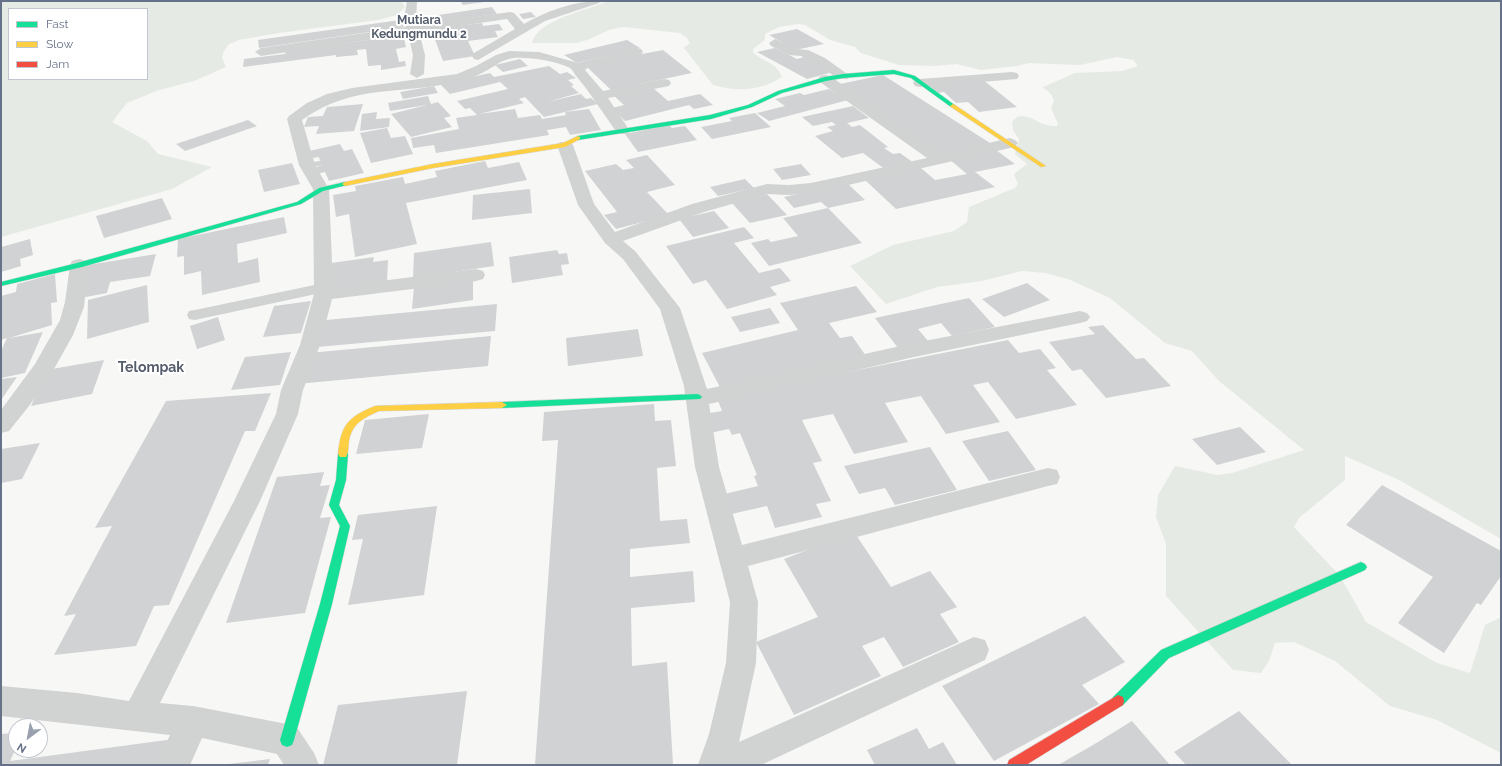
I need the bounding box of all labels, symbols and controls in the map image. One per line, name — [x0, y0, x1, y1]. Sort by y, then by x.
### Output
legend — [8, 8, 148, 80]
district label: Mutiara Kedungmundu 2 — [371, 13, 467, 41]
text: Fast — [46, 17, 69, 31]
text: Slow — [46, 37, 73, 51]
text: Jam — [46, 57, 69, 71]
district label: Telompak — [118, 360, 184, 376]
north arrow — [8, 718, 48, 758]
text: N — [15, 740, 29, 755]

